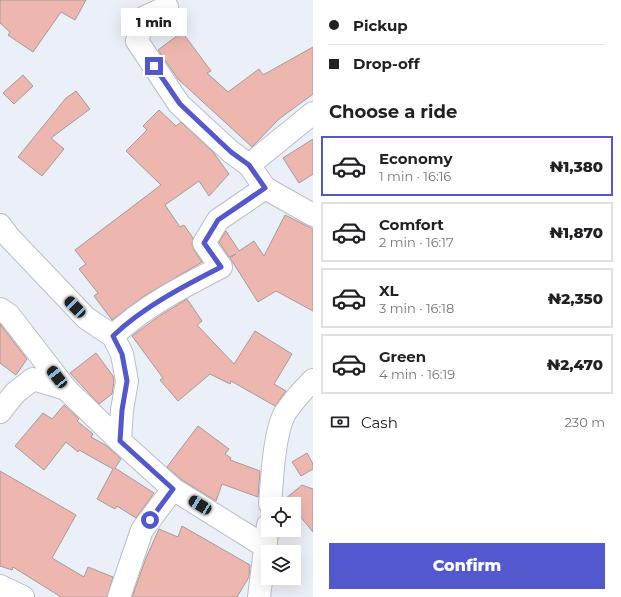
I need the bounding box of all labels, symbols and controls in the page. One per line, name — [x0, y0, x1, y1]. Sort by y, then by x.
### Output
callout: 1 min — [121, 8, 187, 36]
text: 1 min — [136, 14, 172, 30]
text: Pickup — [353, 16, 408, 35]
text: Drop-off — [353, 54, 420, 73]
route end — [145, 57, 163, 75]
text: Choose a ride — [329, 101, 457, 123]
icon: car — [331, 148, 367, 184]
text: Economy — [379, 149, 452, 168]
text: ₦1,380 — [549, 157, 603, 176]
text: 1 min · 16:16 — [379, 168, 451, 184]
icon: car — [331, 214, 367, 250]
text: Comfort — [379, 215, 444, 234]
text: ₦1,870 — [549, 223, 603, 242]
text: 2 min · 16:17 — [379, 234, 454, 250]
icon: car — [331, 280, 367, 316]
text: XL — [379, 281, 398, 300]
text: ₦2,350 — [548, 289, 603, 308]
car — [62, 294, 88, 320]
text: 3 min · 16:18 — [379, 300, 454, 316]
icon: car — [331, 346, 367, 382]
text: Green — [379, 347, 426, 366]
text: ₦2,470 — [547, 355, 603, 374]
car — [45, 364, 69, 390]
text: 4 min · 16:19 — [379, 366, 455, 382]
icon: cash — [329, 411, 351, 433]
text: Cash — [361, 413, 398, 432]
text: 230 m — [564, 414, 605, 430]
car — [187, 494, 213, 516]
map controls — [261, 497, 301, 585]
button: locate — [261, 497, 301, 537]
route start — [141, 511, 159, 529]
button: Confirm — [329, 543, 605, 589]
button: layers — [261, 545, 301, 585]

